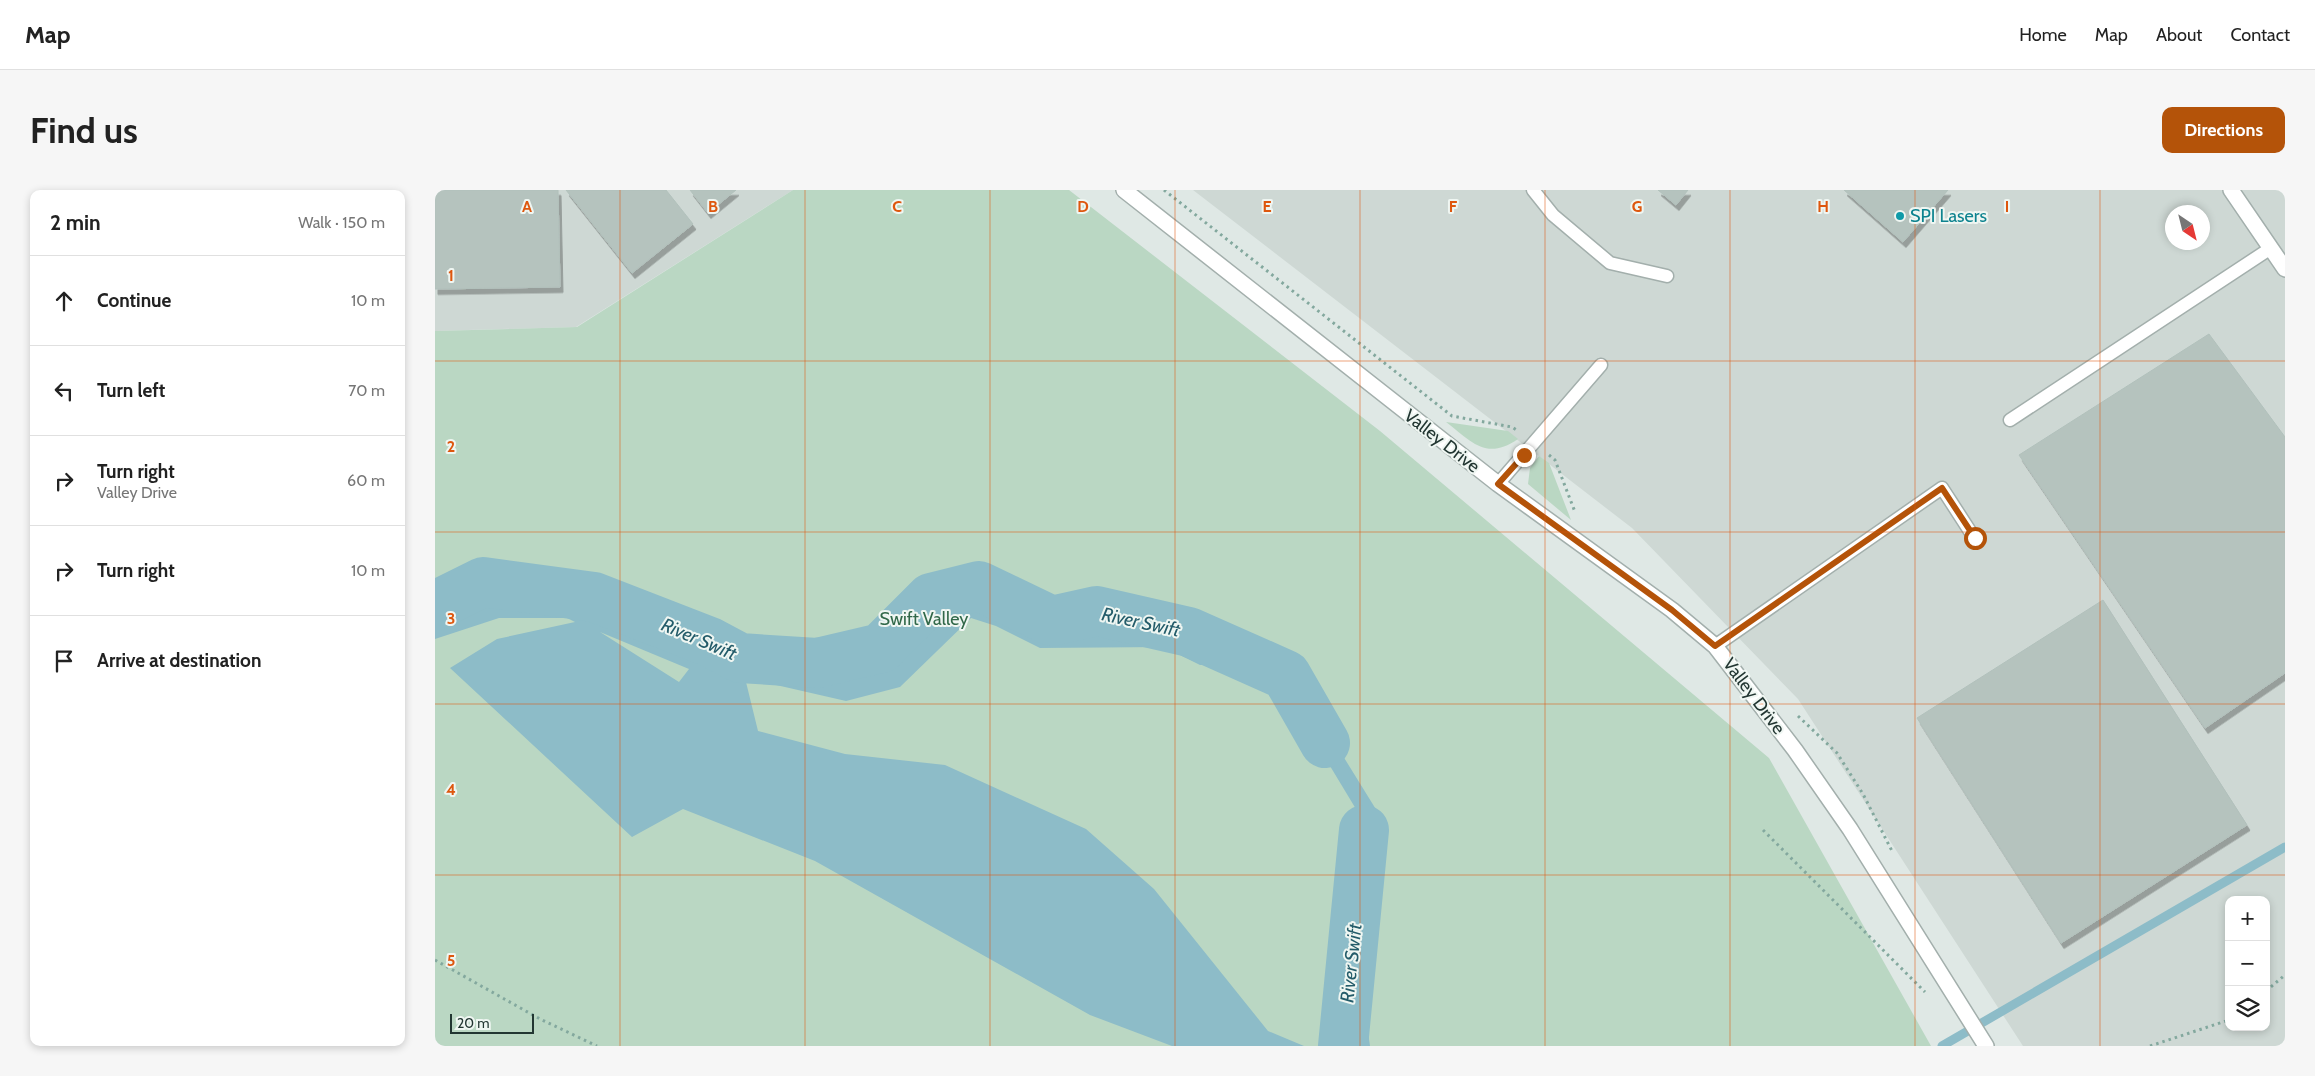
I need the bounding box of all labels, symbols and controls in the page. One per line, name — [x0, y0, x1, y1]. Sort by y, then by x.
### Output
text: Map — [25, 20, 71, 49]
text: Home — [2019, 24, 2067, 46]
text: Map — [2095, 24, 2128, 46]
text: About — [2156, 24, 2202, 46]
text: Contact — [2230, 24, 2290, 46]
button: Directions — [2162, 107, 2285, 153]
text: Find us — [30, 109, 138, 152]
text: A — [522, 197, 532, 216]
text: B — [708, 197, 718, 216]
text: C — [892, 197, 902, 216]
text: D — [1077, 197, 1089, 216]
text: E — [1262, 197, 1272, 216]
text: F — [1449, 197, 1458, 216]
text: G — [1632, 197, 1642, 216]
text: H — [1817, 197, 1829, 216]
text: I — [2005, 197, 2009, 216]
place label: SPI Lasers — [1910, 205, 1987, 227]
north arrow — [2165, 205, 2210, 250]
text: 2 min — [50, 210, 101, 235]
marker: SPI Lasers — [1894, 210, 1906, 222]
text: Walk · 150 m — [298, 213, 385, 232]
text: 1 — [448, 266, 454, 285]
icon: ahead — [50, 287, 78, 315]
text: Continue — [97, 289, 171, 312]
text: 10 m — [351, 291, 385, 310]
icon: left — [50, 377, 78, 405]
text: Turn left — [97, 379, 165, 402]
text: 70 m — [348, 381, 385, 400]
street label: Valley Drive — [1400, 405, 1484, 477]
text: 2 — [447, 437, 455, 456]
route end — [1513, 444, 1536, 467]
text: Turn right — [97, 460, 175, 483]
icon: right — [50, 467, 78, 495]
text: 60 m — [347, 471, 385, 490]
text: Valley Drive — [97, 483, 177, 502]
route start — [1964, 527, 1987, 550]
icon: right — [50, 557, 78, 585]
text: Turn right — [97, 559, 175, 582]
text: 10 m — [351, 561, 385, 580]
water label: River Swift — [1100, 602, 1183, 642]
park label: Swift Valley — [880, 608, 968, 630]
text: 3 — [447, 609, 455, 628]
water label: River Swift — [658, 613, 741, 666]
icon: arrive — [50, 647, 78, 675]
text: Arrive at destination — [97, 649, 261, 672]
street label: Valley Drive — [1718, 653, 1790, 739]
text: 4 — [446, 780, 456, 799]
map controls — [2225, 896, 2270, 1031]
button: + — [2225, 896, 2270, 941]
water label: River Swift — [1335, 921, 1367, 1004]
button: − — [2225, 941, 2270, 986]
text: 5 — [447, 951, 455, 970]
button: layers — [2225, 986, 2270, 1031]
scale bar — [450, 1011, 534, 1034]
text: 20 m — [457, 1014, 490, 1032]

